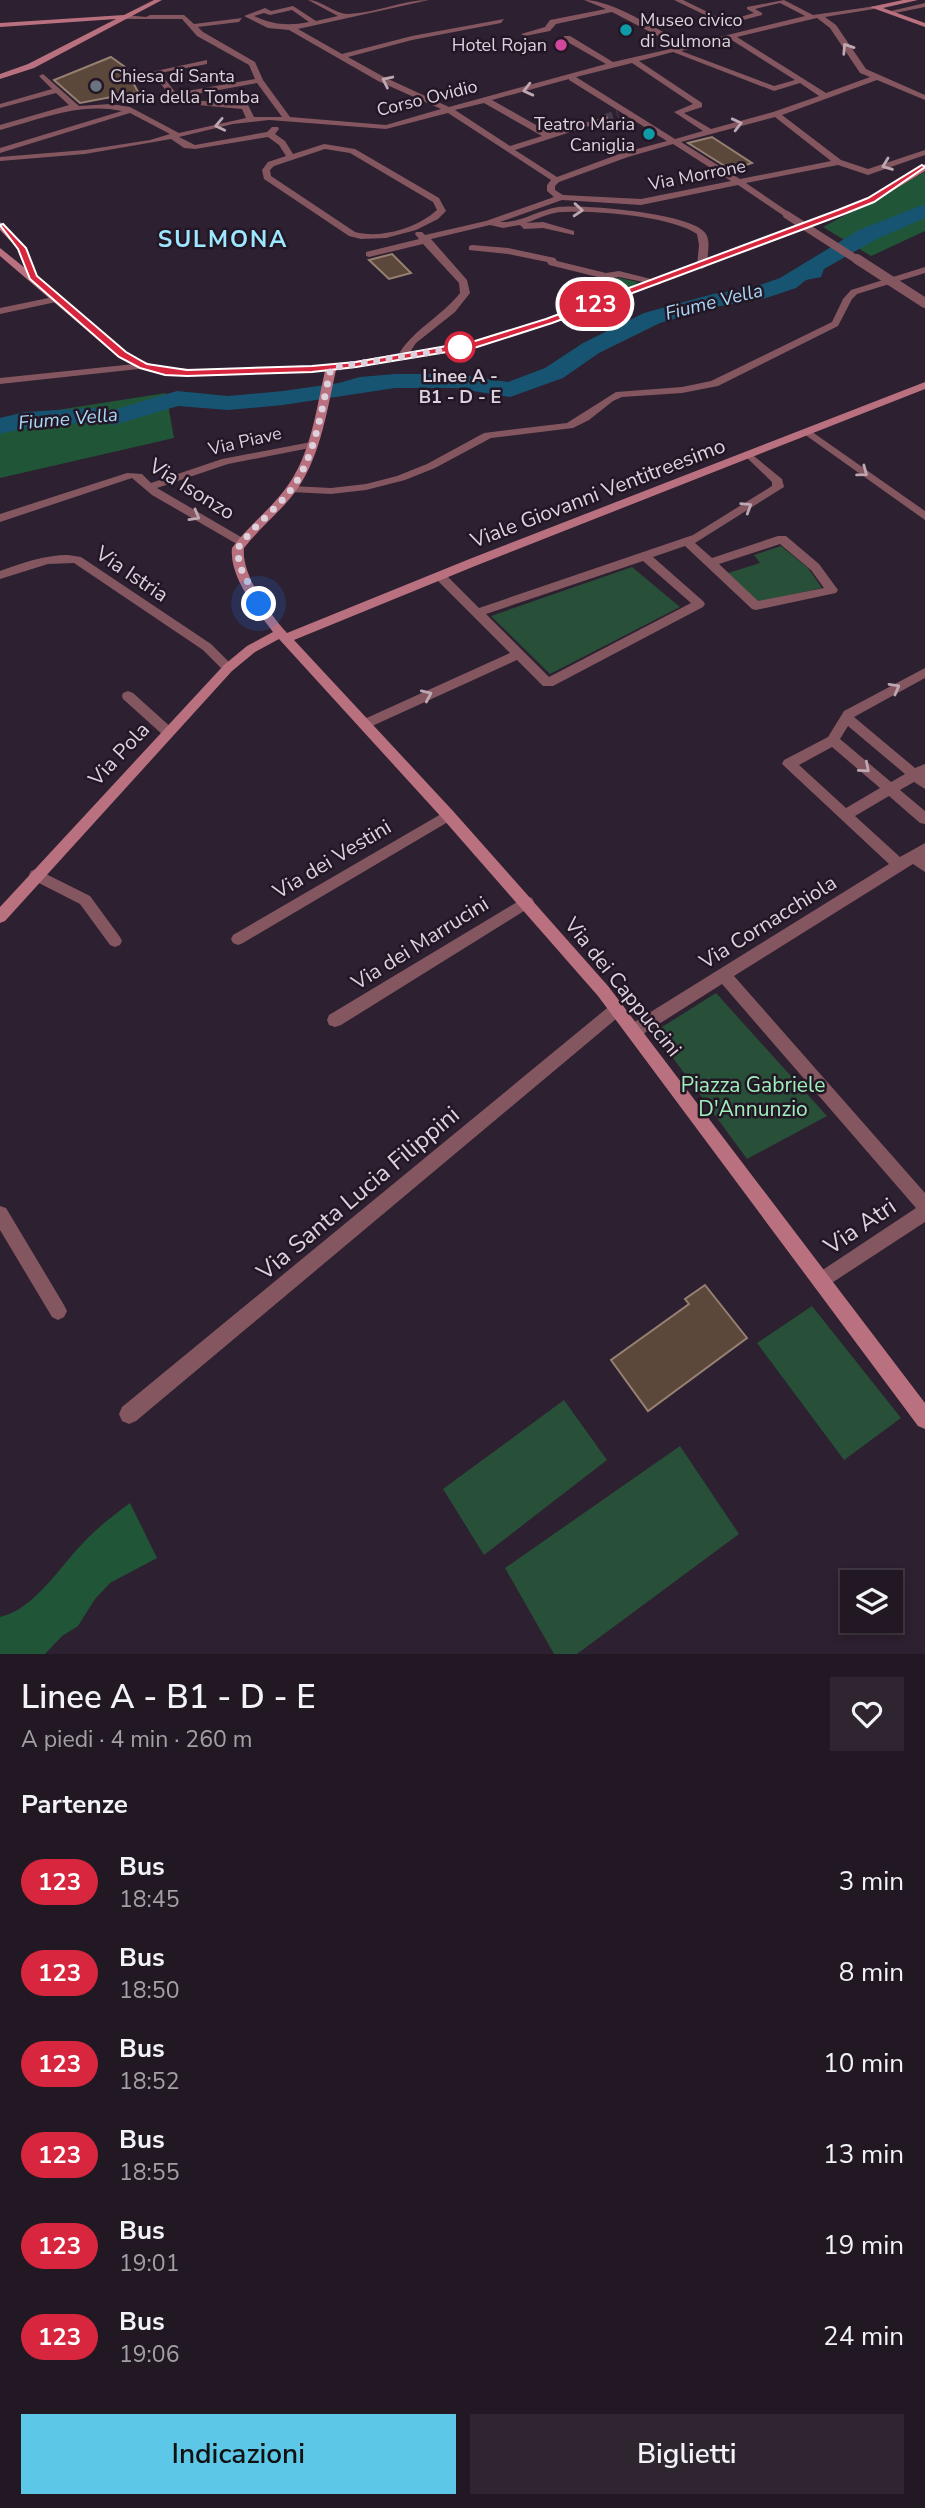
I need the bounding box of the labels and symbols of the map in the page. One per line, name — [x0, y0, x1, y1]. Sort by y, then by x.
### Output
place label: Museo civico di Sulmona — [640, 8, 742, 53]
marker: Museo civico di Sulmona — [618, 22, 634, 38]
place label: Hotel Rojan — [452, 33, 547, 57]
marker: Hotel Rojan — [553, 37, 569, 53]
one-way arrow — [842, 42, 855, 55]
place label: Chiesa di Santa Maria della Tomba — [110, 64, 260, 109]
street label: Corso Ovidio — [374, 74, 480, 122]
one-way arrow — [382, 76, 394, 90]
marker: Chiesa di Santa Maria della Tomba — [88, 78, 104, 94]
one-way arrow — [522, 82, 534, 96]
place label: Teatro Maria Caniglia — [534, 112, 635, 157]
one-way arrow — [214, 117, 226, 132]
one-way arrow — [731, 118, 743, 132]
marker: Teatro Maria Caniglia — [641, 126, 657, 142]
street label: Via Morrone — [645, 154, 748, 196]
one-way arrow — [882, 157, 894, 171]
one-way arrow — [573, 202, 584, 217]
district label: SULMONA — [158, 224, 288, 255]
water label: Fiume Vella — [662, 277, 766, 327]
line badge: 123 — [555, 281, 635, 327]
marker: Linee A - B1 - D - E — [445, 332, 475, 362]
place label: Linee A - B1 - D - E — [419, 364, 501, 409]
water label: Fiume Vella — [17, 402, 119, 436]
street label: Via Piave — [205, 421, 284, 461]
street label: Viale Giovanni Ventitreesimo — [466, 431, 729, 555]
street label: Via Isonzo — [143, 451, 240, 526]
one-way arrow — [855, 463, 868, 476]
one-way arrow — [739, 503, 752, 516]
one-way arrow — [188, 507, 201, 520]
street label: Via Istria — [89, 539, 174, 609]
your location — [241, 586, 276, 621]
one-way arrow — [888, 683, 901, 697]
one-way arrow — [420, 690, 432, 704]
street label: Via Pola — [82, 716, 156, 793]
one-way arrow — [857, 759, 870, 772]
street label: Via dei Vestini — [267, 813, 396, 906]
street label: Via Cornacchiola — [693, 869, 842, 976]
street label: Via dei Marrucini — [345, 890, 494, 997]
street label: Via dei Cappuccini — [557, 911, 688, 1063]
park label: Piazza Gabriele D'Annunzio — [681, 1071, 825, 1123]
street label: Via Santa Lucia Filippini — [249, 1099, 466, 1288]
street label: Via Atri — [817, 1190, 902, 1262]

